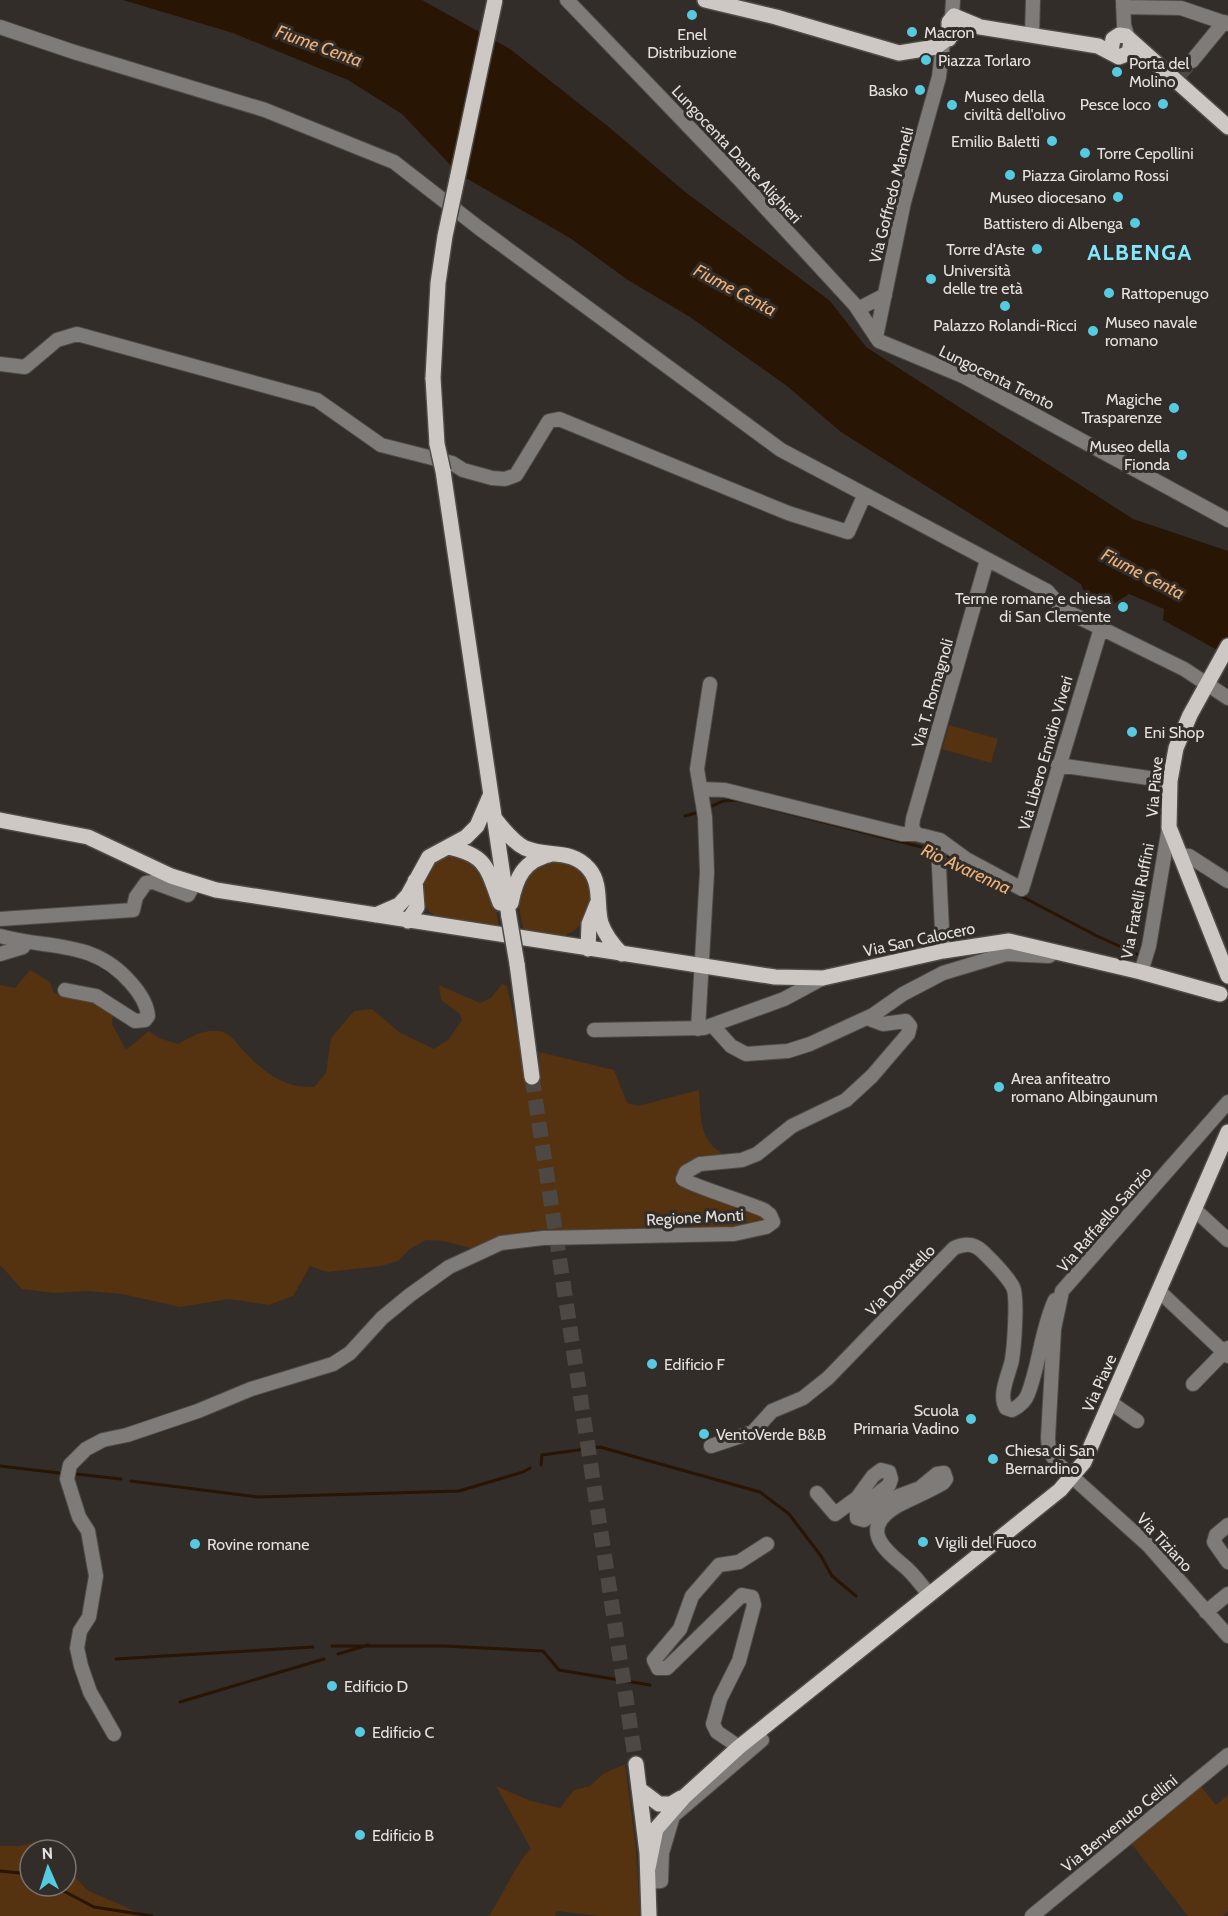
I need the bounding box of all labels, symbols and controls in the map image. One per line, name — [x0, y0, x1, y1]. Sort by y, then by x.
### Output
marker: Enel Distribuzione — [685, 8, 699, 22]
water label: Fiume Centa — [273, 20, 365, 72]
place label: Macron — [924, 23, 974, 42]
place label: Enel Distribuzione — [647, 25, 737, 62]
marker: Macron — [905, 25, 919, 39]
place label: Piazza Torlaro — [938, 51, 1031, 70]
marker: Piazza Torlaro — [919, 53, 933, 67]
place label: Porta del Molino — [1129, 54, 1190, 91]
marker: Porta del Molino — [1110, 65, 1124, 79]
street label: Lungocenta Dante Alighieri — [668, 81, 805, 227]
place label: Basko — [869, 81, 908, 100]
marker: Basko — [913, 83, 927, 97]
place label: Museo della civiltà dell'olivo — [964, 87, 1066, 124]
place label: Pesce loco — [1080, 95, 1151, 114]
marker: Pesce loco — [1156, 97, 1170, 111]
marker: Museo della civiltà dell'olivo — [945, 98, 959, 112]
street label: Via Goffredo Mameli — [865, 125, 918, 265]
place label: Emilio Baletti — [951, 132, 1040, 151]
marker: Emilio Baletti — [1045, 134, 1059, 148]
place label: Torre Cepollini — [1097, 144, 1194, 163]
marker: Torre Cepollini — [1078, 146, 1092, 160]
place label: Piazza Girolamo Rossi — [1022, 166, 1169, 185]
marker: Piazza Girolamo Rossi — [1003, 168, 1017, 182]
place label: Museo diocesano — [989, 188, 1106, 207]
marker: Museo diocesano — [1111, 190, 1125, 204]
place label: Battistero di Albenga — [983, 214, 1123, 233]
marker: Battistero di Albenga — [1128, 216, 1142, 230]
district label: ALBENGA — [1087, 239, 1193, 266]
place label: Torre d'Aste — [946, 240, 1025, 259]
marker: Torre d'Aste — [1030, 242, 1044, 256]
water label: Fiume Centa — [690, 259, 780, 321]
place label: Università delle tre età — [943, 261, 1023, 298]
marker: Università delle tre età — [924, 272, 938, 286]
place label: Rattopenugo — [1121, 284, 1209, 303]
marker: Rattopenugo — [1102, 286, 1116, 300]
marker: Palazzo Rolandi-Ricci — [998, 299, 1012, 313]
place label: Museo navale romano — [1105, 313, 1197, 350]
place label: Palazzo Rolandi-Ricci — [933, 316, 1077, 335]
marker: Museo navale romano — [1086, 324, 1100, 338]
street label: Lungocenta Trento — [936, 341, 1058, 414]
place label: Magiche Trasparenze — [1082, 390, 1162, 427]
marker: Magiche Trasparenze — [1167, 401, 1181, 415]
place label: Museo della Fionda — [1089, 437, 1170, 474]
marker: Museo della Fionda — [1175, 448, 1189, 462]
water label: Fiume Centa — [1098, 544, 1188, 604]
place label: Terme romane e chiesa di San Clemente — [955, 589, 1111, 626]
marker: Terme romane e chiesa di San Clemente — [1116, 600, 1130, 614]
street label: Via T. Romagnoli — [908, 636, 957, 750]
street label: Via Libero Emidio Viveri — [1014, 674, 1077, 833]
place label: Eni Shop — [1144, 723, 1204, 742]
marker: Eni Shop — [1125, 725, 1139, 739]
street label: Via Piave — [1142, 756, 1167, 818]
water label: Rio Avarenna — [918, 839, 1014, 899]
street label: Via Fratelli Ruffini — [1117, 842, 1158, 961]
street label: Via San Calocero — [862, 918, 977, 961]
place label: Area anfiteatro romano Albingaunum — [1011, 1069, 1158, 1106]
marker: Area anfiteatro romano Albingaunum — [992, 1080, 1006, 1094]
street label: Via Raffaello Sanzio — [1053, 1162, 1156, 1276]
street label: Regione Monti — [646, 1205, 744, 1230]
street label: Via Donatello — [862, 1241, 939, 1320]
street label: Via Piave — [1078, 1352, 1121, 1415]
place label: Edificio F — [664, 1355, 726, 1374]
marker: Edificio F — [645, 1357, 659, 1371]
place label: Scuola Primaria Vadino — [853, 1401, 959, 1438]
marker: Scuola Primaria Vadino — [964, 1412, 978, 1426]
place label: VentoVerde B&B — [716, 1425, 827, 1444]
marker: VentoVerde B&B — [697, 1427, 711, 1441]
place label: Chiesa di San Bernardino — [1005, 1441, 1095, 1478]
marker: Chiesa di San Bernardino — [986, 1452, 1000, 1466]
street label: Via Tiziano — [1133, 1509, 1197, 1576]
place label: Vigili del Fuoco — [935, 1533, 1037, 1552]
place label: Rovine romane — [207, 1535, 310, 1554]
marker: Vigili del Fuoco — [916, 1535, 930, 1549]
marker: Rovine romane — [188, 1537, 202, 1551]
place label: Edificio D — [344, 1677, 408, 1696]
marker: Edificio D — [325, 1679, 339, 1693]
place label: Edificio C — [372, 1723, 435, 1742]
marker: Edificio C — [353, 1725, 367, 1739]
street label: Via Benvenuto Cellini — [1057, 1771, 1181, 1876]
place label: Edificio B — [372, 1826, 435, 1845]
marker: Edificio B — [353, 1828, 367, 1842]
north arrow — [18, 1838, 78, 1898]
text: N — [41, 1844, 53, 1863]

